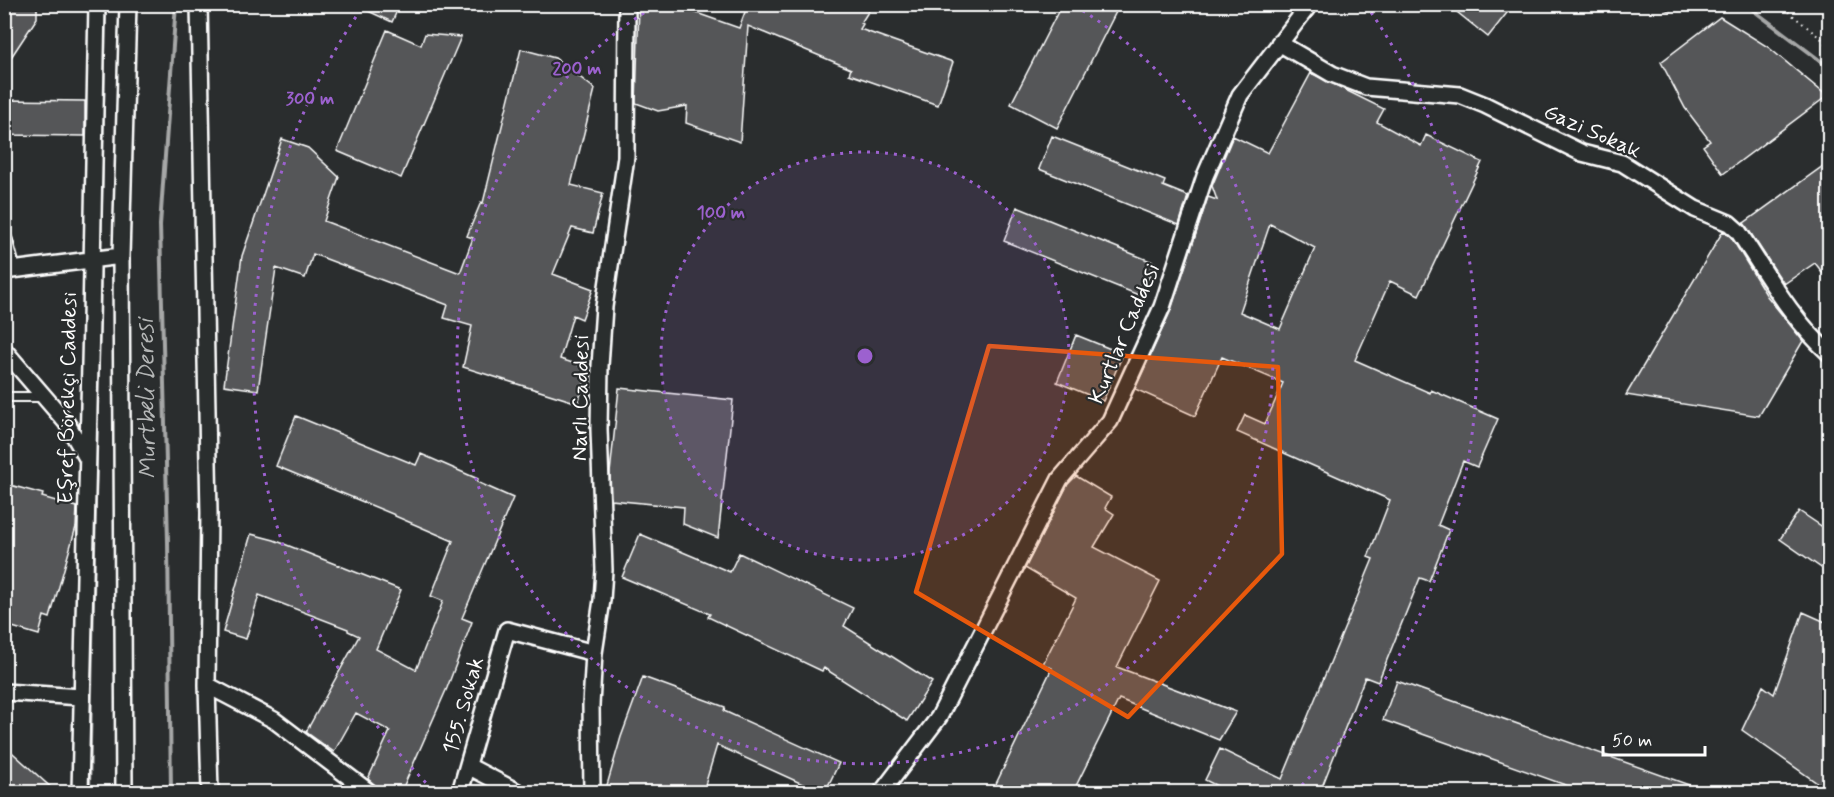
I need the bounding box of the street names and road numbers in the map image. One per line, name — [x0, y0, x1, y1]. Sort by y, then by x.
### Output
street label: Gazi Sokak — [1539, 98, 1645, 166]
street label: Kurtlar Caddesi — [1083, 259, 1167, 408]
street label: Eşref Börekçi Caddesi — [52, 292, 84, 504]
street label: Narlı Caddesi — [566, 335, 596, 461]
street label: 155. Sokak — [437, 654, 491, 757]

